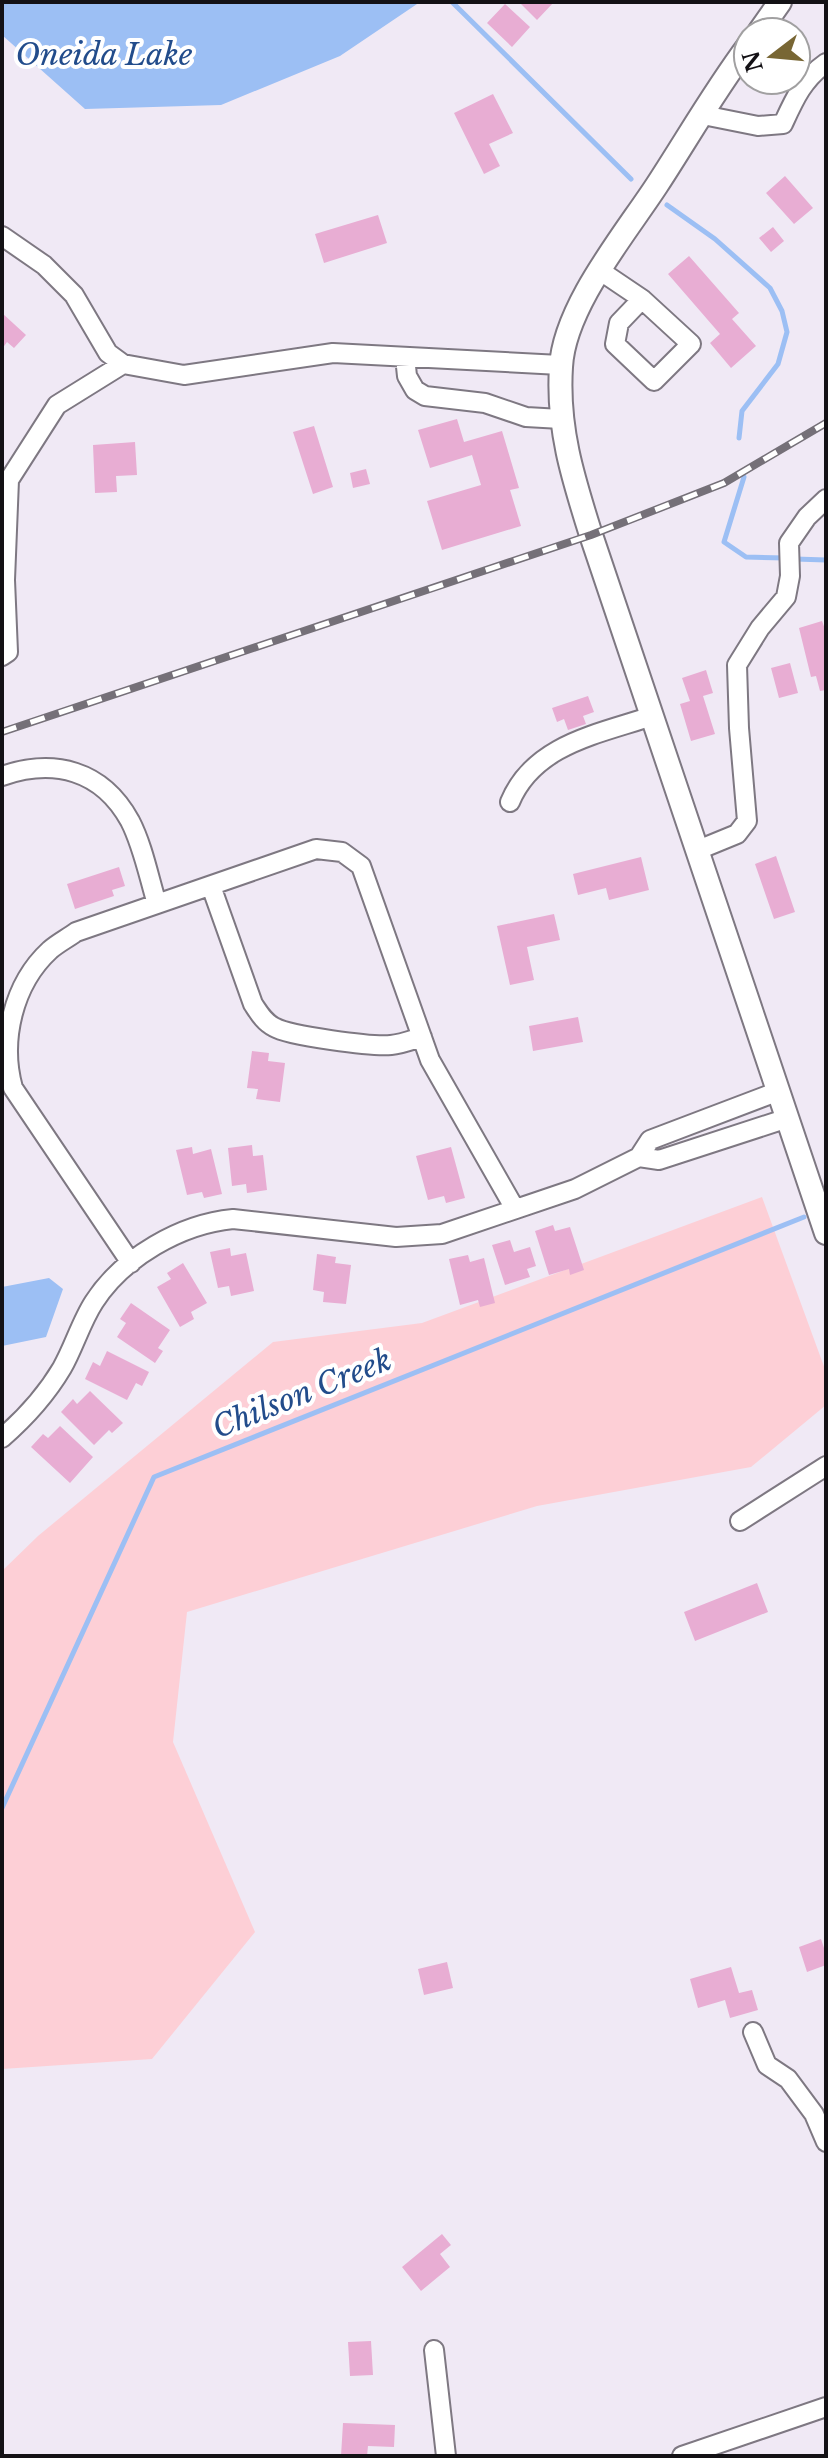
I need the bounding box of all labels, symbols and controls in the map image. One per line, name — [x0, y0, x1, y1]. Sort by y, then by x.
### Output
north arrow — [732, 16, 812, 96]
water label: Oneida Lake — [16, 36, 193, 73]
text: N — [737, 47, 769, 75]
water label: Chilson Creek — [207, 1341, 397, 1446]

